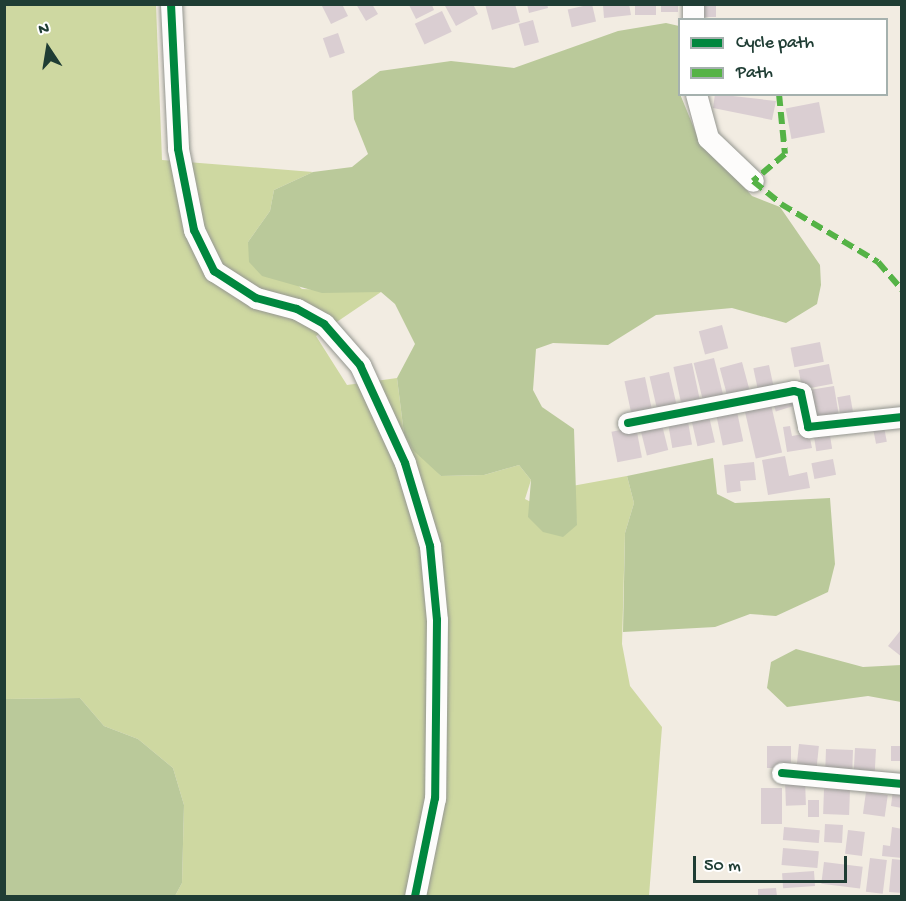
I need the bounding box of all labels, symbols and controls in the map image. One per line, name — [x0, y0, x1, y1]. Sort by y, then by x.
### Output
north arrow — [18, 18, 78, 78]
legend — [678, 18, 888, 96]
text: N — [37, 20, 51, 40]
text: Cycle path — [736, 33, 814, 54]
text: Path — [736, 63, 773, 84]
scale bar — [696, 844, 850, 882]
text: 50 m — [704, 856, 741, 877]

